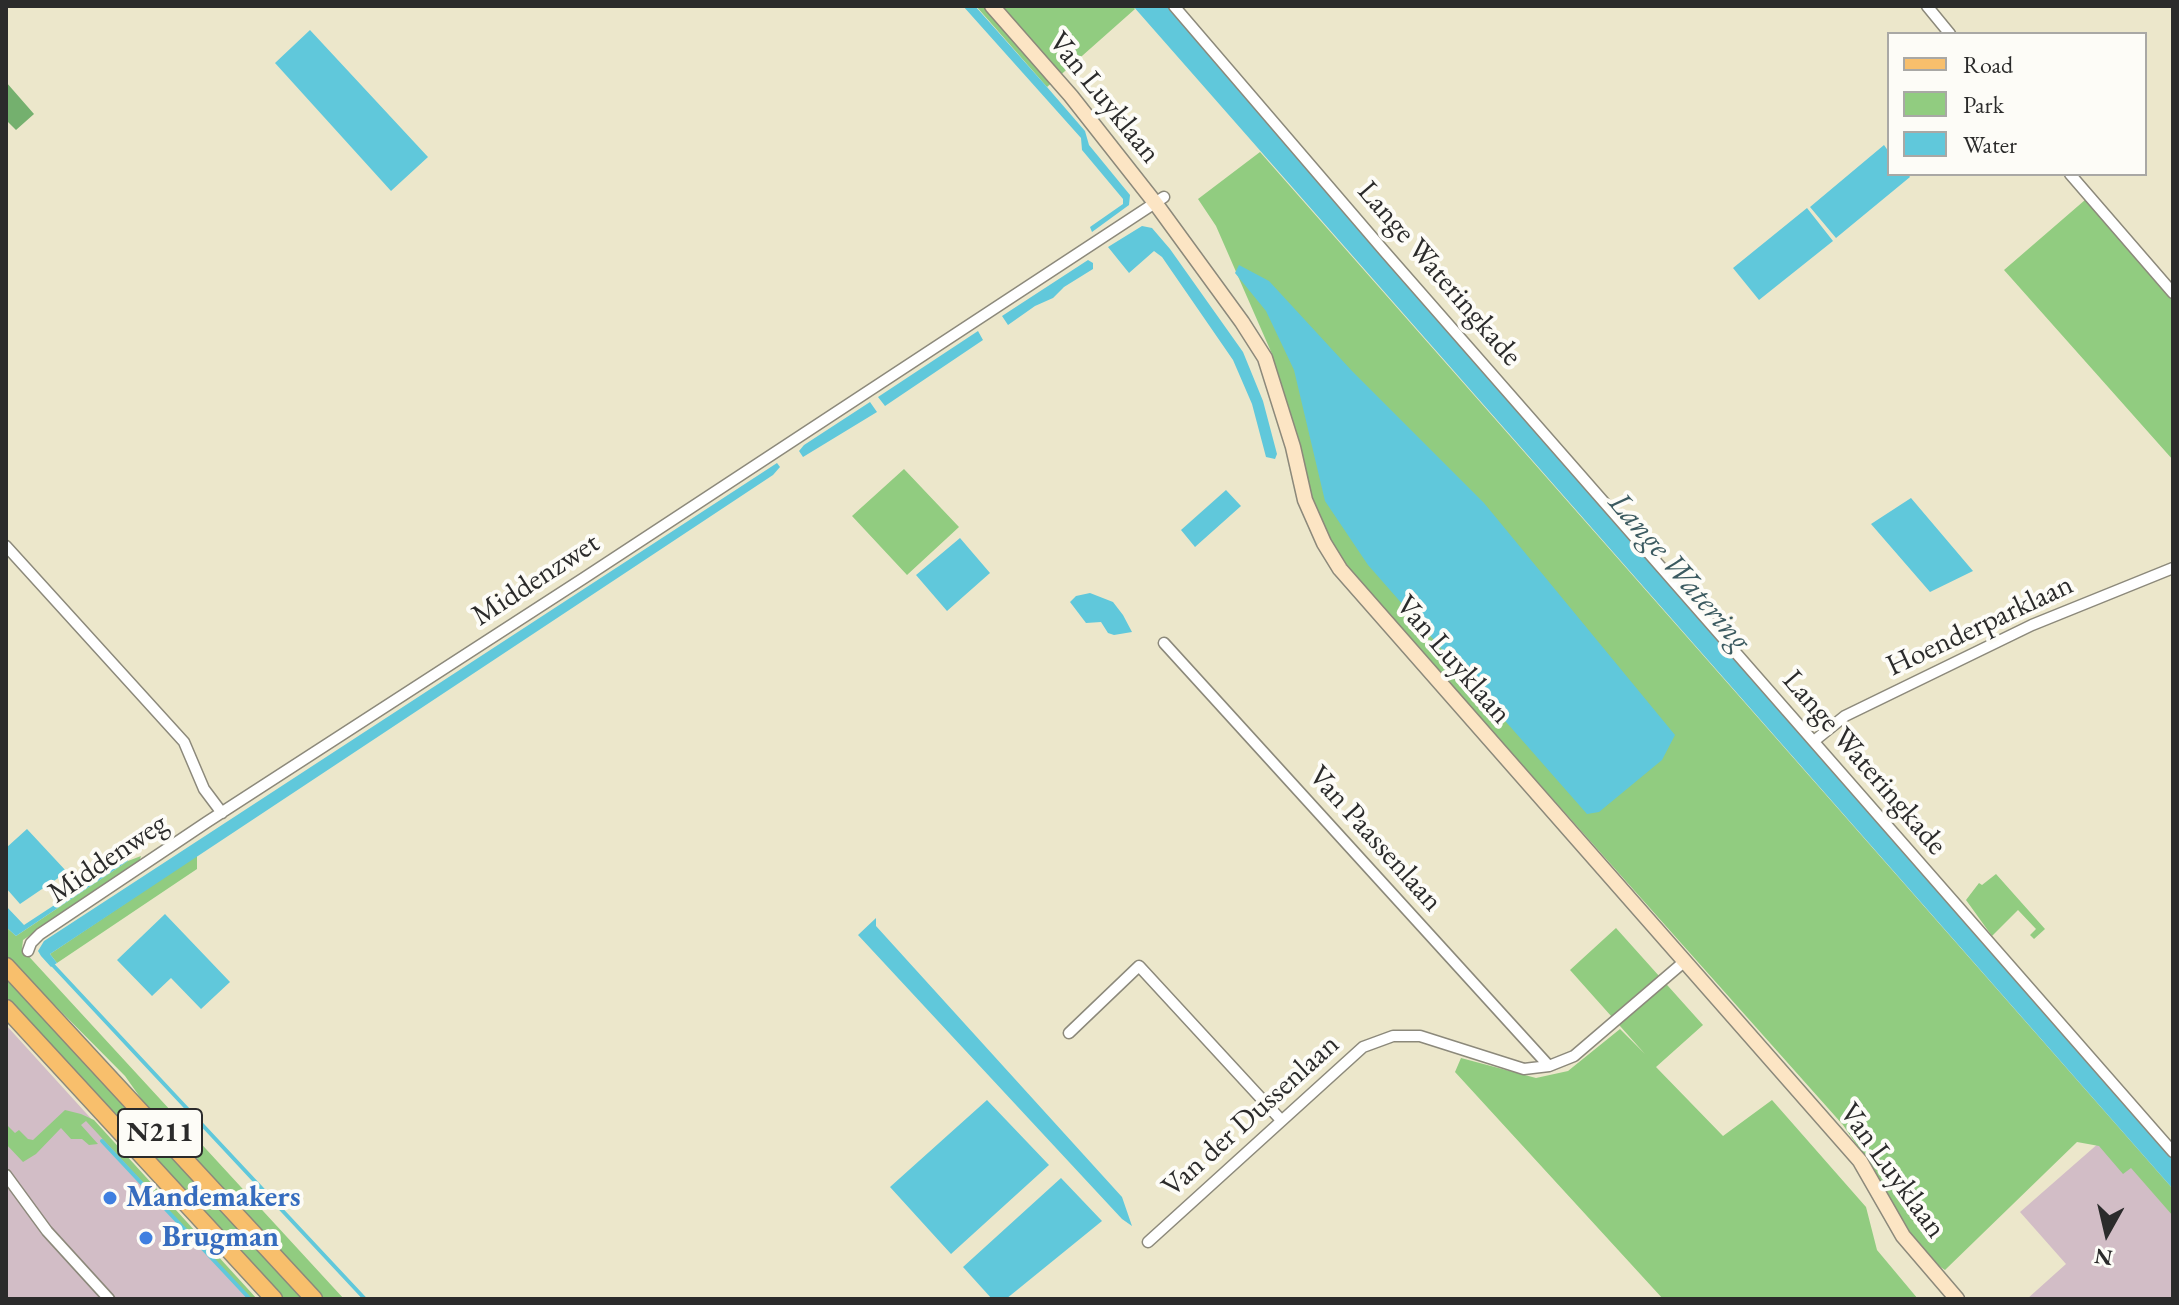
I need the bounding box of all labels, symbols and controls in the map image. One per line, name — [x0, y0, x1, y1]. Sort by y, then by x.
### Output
street label: Van Luyklaan — [1040, 25, 1168, 171]
legend — [1887, 32, 2147, 176]
text: Road — [1963, 49, 2013, 80]
text: Park — [1963, 89, 2004, 120]
text: Water — [1963, 129, 2017, 160]
street label: Lange Wateringkade — [1349, 174, 1529, 374]
water label: Lange Watering — [1600, 485, 1758, 659]
street label: Middenzwet — [466, 526, 606, 634]
street label: Hoenderparklaan — [1881, 567, 2079, 685]
street label: Van Luyklaan — [1387, 588, 1519, 732]
street label: Lange Wateringkade — [1774, 663, 1954, 863]
street label: Van Paassenlaan — [1300, 759, 1450, 919]
street label: Middenweg — [42, 806, 174, 912]
street label: Van der Dussenlaan — [1155, 1027, 1347, 1205]
street label: Van Luyklaan — [1831, 1096, 1953, 1246]
road number: N211 — [118, 1109, 202, 1157]
place label: Mandemakers — [126, 1180, 300, 1216]
marker: Mandemakers — [101, 1189, 119, 1207]
north arrow — [2067, 1193, 2147, 1273]
place label: Brugman — [162, 1220, 279, 1256]
marker: Brugman — [137, 1229, 155, 1247]
text: N — [2093, 1242, 2114, 1273]

